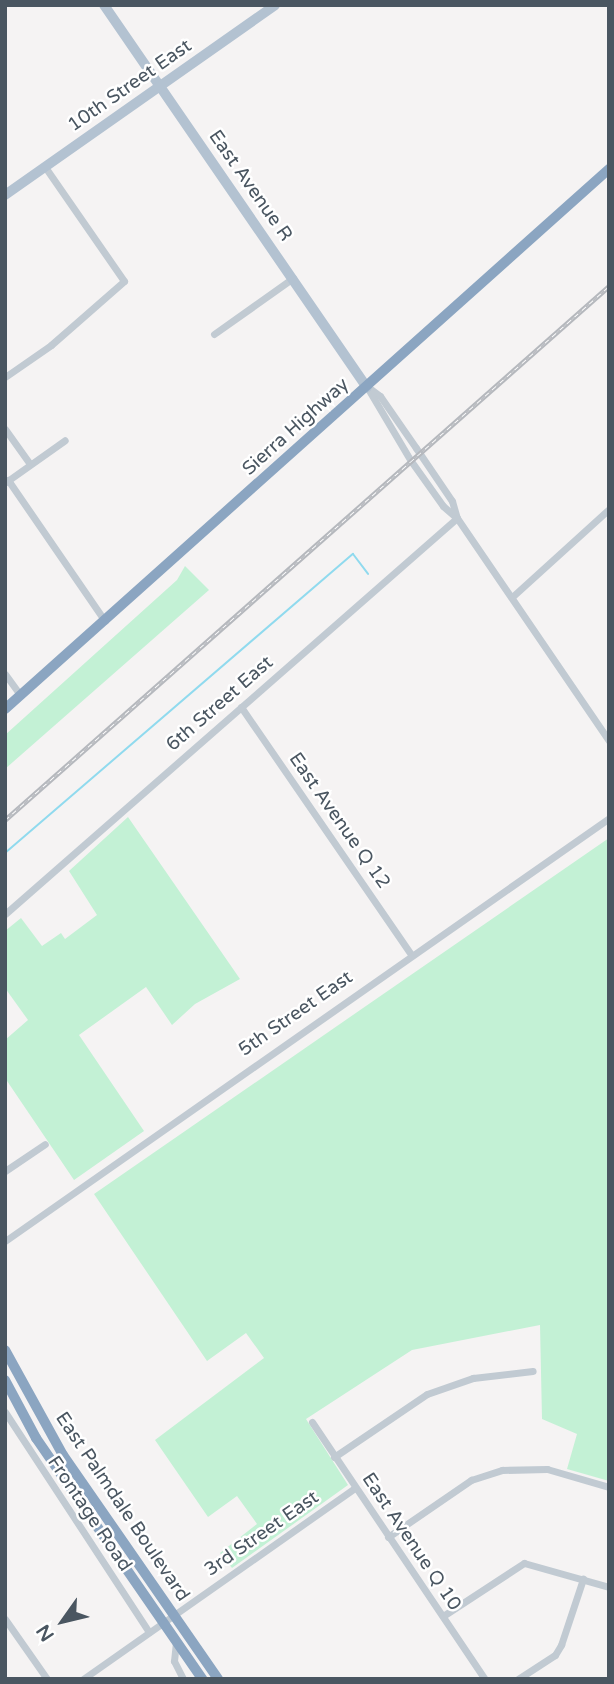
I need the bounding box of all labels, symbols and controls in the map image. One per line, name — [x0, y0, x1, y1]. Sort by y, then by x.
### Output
street label: 10th Street East — [64, 35, 196, 137]
street label: East Avenue R — [203, 126, 297, 246]
street label: Sierra Highway — [238, 373, 354, 481]
street label: 6th Street East — [162, 651, 278, 757]
street label: East Avenue Q 12 — [283, 748, 395, 894]
street label: 5th Street East — [235, 966, 357, 1062]
street label: East Palmdale Boulevard — [50, 1408, 194, 1606]
street label: Frontage Road — [42, 1452, 136, 1576]
street label: East Avenue Q 10 — [357, 1469, 465, 1615]
street label: 3rd Street East — [201, 1486, 323, 1582]
north arrow — [28, 1586, 98, 1656]
text: N — [32, 1620, 59, 1645]

